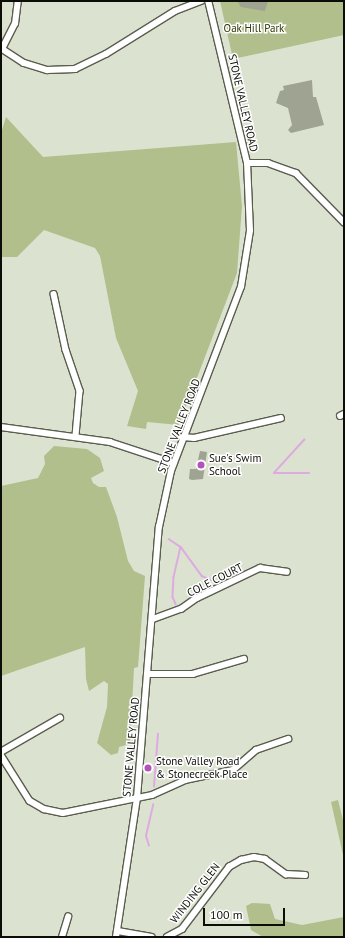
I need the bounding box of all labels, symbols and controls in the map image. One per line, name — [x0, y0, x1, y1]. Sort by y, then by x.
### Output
park label: Oak Hill Park — [223, 21, 285, 35]
street label: STONE VALLEY ROAD — [225, 52, 261, 154]
street label: STONE VALLEY ROAD — [155, 377, 203, 475]
place label: Sue's Swim School — [209, 452, 261, 478]
marker: Sue's Swim School — [196, 460, 206, 470]
street label: COLE COURT — [185, 560, 245, 600]
street label: STONE VALLEY ROAD — [120, 696, 142, 798]
place label: Stone Valley Road & Stonecreek Place — [156, 755, 248, 781]
marker: Stone Valley Road & Stonecreek Place — [143, 763, 153, 773]
street label: WINDING GLEN — [167, 860, 223, 926]
scale bar — [205, 900, 287, 926]
text: 100 m — [210, 907, 243, 922]

